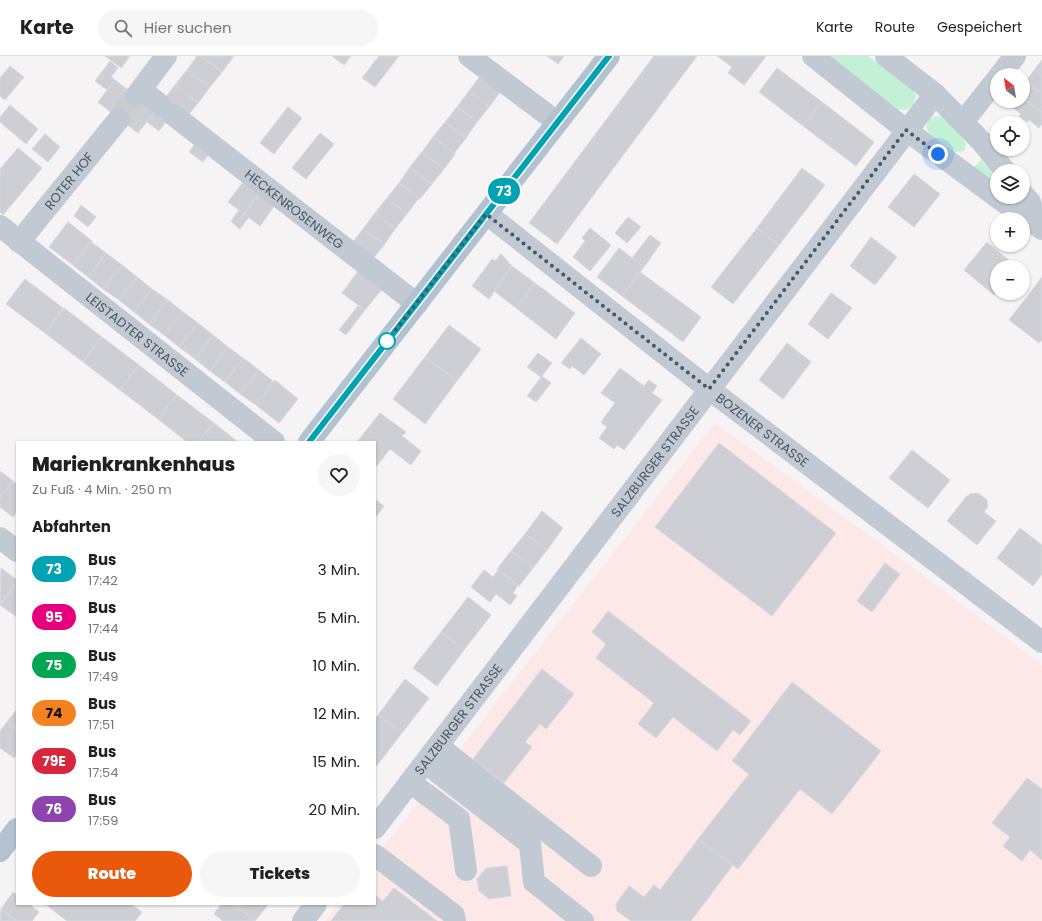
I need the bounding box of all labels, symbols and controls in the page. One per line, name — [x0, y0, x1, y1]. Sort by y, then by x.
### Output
search box — [98, 10, 378, 46]
text: Karte — [20, 14, 74, 41]
icon: search — [112, 17, 134, 39]
text: Hier suchen — [144, 17, 232, 38]
text: Karte — [816, 17, 853, 37]
text: Route — [875, 17, 915, 37]
text: Gespeichert — [937, 17, 1022, 37]
north arrow — [990, 68, 1030, 108]
map controls — [990, 68, 1030, 300]
button: locate — [990, 116, 1030, 156]
your location — [928, 144, 948, 164]
street label: ROTER HOF — [40, 148, 98, 213]
button: layers — [990, 164, 1030, 204]
street label: HECKENROSENWEG — [241, 165, 348, 253]
line badge: 73 — [486, 178, 522, 204]
text: 73 — [496, 181, 512, 201]
button: + — [990, 212, 1030, 252]
button: − — [990, 260, 1030, 300]
street label: LEISTADTER STRASSE — [82, 288, 193, 381]
unlabelled marker — [378, 332, 396, 350]
street label: BOZENER STRASSE — [712, 388, 813, 471]
street label: SALZBURGER STRASSE — [606, 402, 703, 521]
text: Marienkrankenhaus — [32, 451, 235, 478]
button: heart — [318, 454, 360, 496]
text: Zu Fuß · 4 Min. · 250 m — [32, 480, 172, 499]
text: Abfahrten — [32, 516, 111, 537]
text: Bus — [88, 549, 116, 570]
text: 73 — [46, 559, 62, 579]
text: 3 Min. — [318, 559, 360, 580]
text: 17:42 — [88, 571, 118, 590]
text: Bus — [88, 597, 116, 618]
text: 95 — [45, 607, 63, 627]
text: 5 Min. — [317, 607, 360, 628]
text: 17:44 — [88, 619, 118, 638]
text: Bus — [88, 645, 116, 666]
text: 75 — [46, 655, 62, 675]
text: 10 Min. — [312, 655, 360, 676]
street label: SALZBURGER STRASSE — [410, 660, 507, 779]
text: 17:49 — [88, 667, 118, 686]
text: Bus — [88, 693, 116, 714]
text: 74 — [46, 703, 62, 723]
text: 12 Min. — [313, 703, 360, 724]
text: 17:51 — [88, 715, 114, 734]
text: Bus — [88, 741, 116, 762]
text: 79E — [42, 751, 66, 771]
text: 15 Min. — [312, 751, 360, 772]
text: 17:54 — [88, 763, 118, 782]
text: Bus — [88, 789, 116, 810]
text: 76 — [46, 799, 62, 819]
text: 20 Min. — [309, 799, 360, 820]
text: 17:59 — [88, 811, 118, 830]
button: Route — [32, 851, 192, 897]
button: Tickets — [200, 851, 360, 897]

